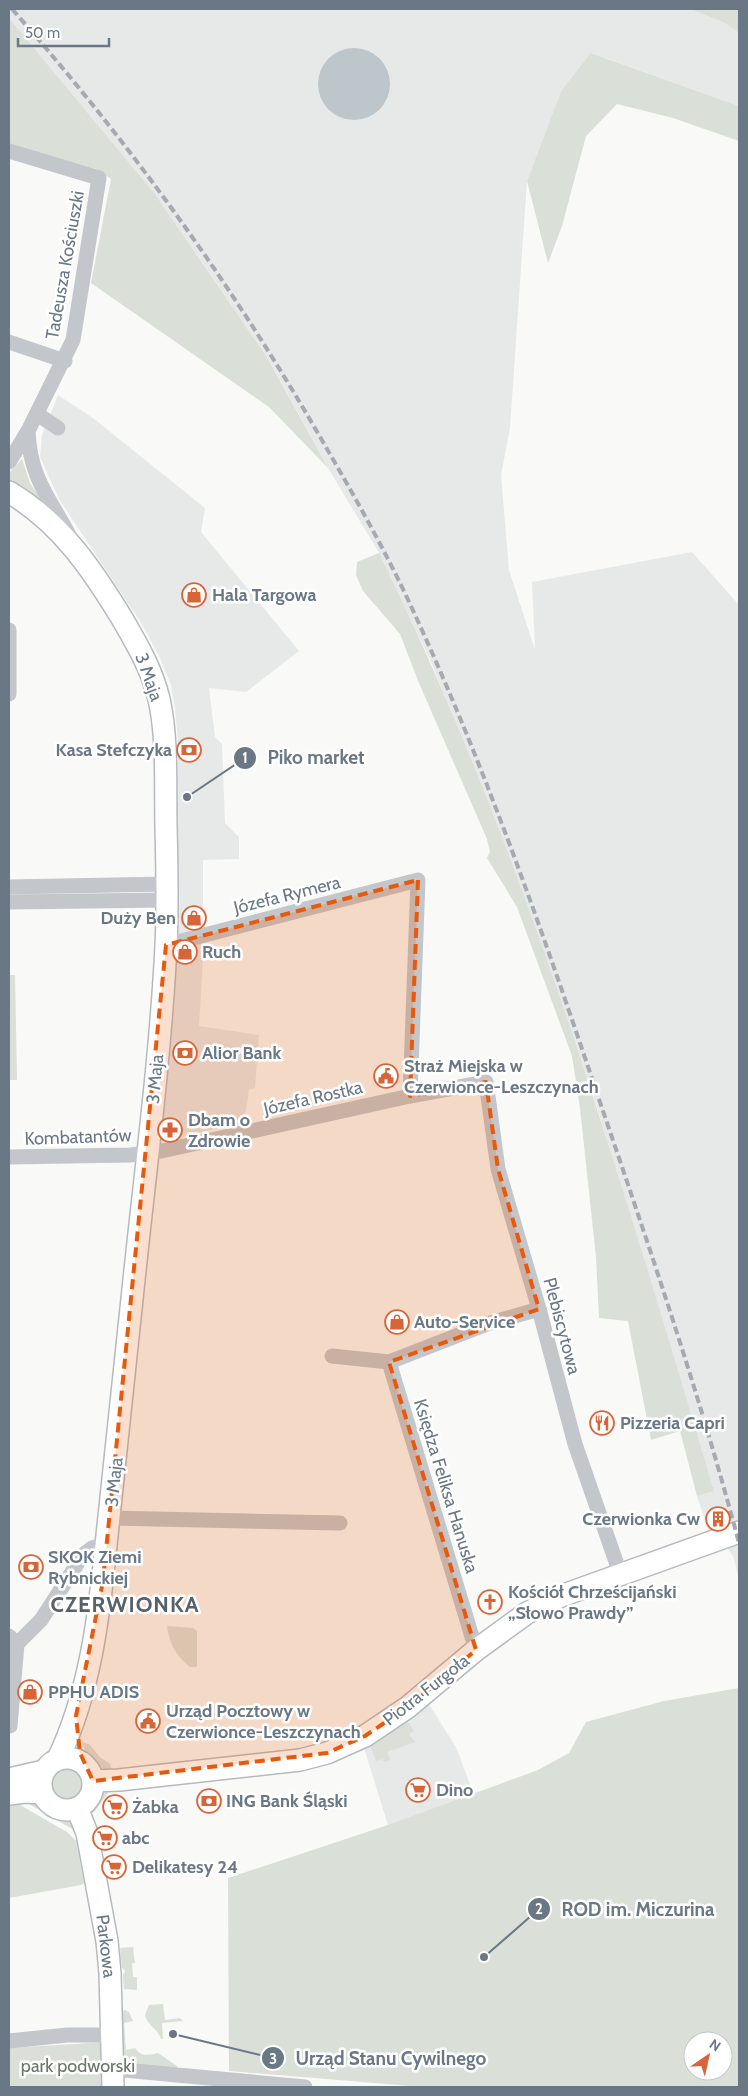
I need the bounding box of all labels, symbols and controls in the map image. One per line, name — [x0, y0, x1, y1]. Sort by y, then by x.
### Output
scale bar — [18, 15, 109, 47]
text: 50 m — [25, 24, 60, 42]
street label: Tadeusza Kościuszki — [41, 189, 89, 341]
shop icon: Hala Targowa — [181, 582, 207, 608]
place label: Hala Targowa — [212, 584, 317, 606]
street label: 3 Maja — [130, 650, 168, 704]
bank icon: Kasa Stefczyka — [176, 737, 202, 763]
place label: Kasa Stefczyka — [56, 739, 172, 761]
callout: Piko market — [233, 741, 375, 775]
text: Piko market — [267, 746, 365, 769]
text: 1 — [242, 749, 248, 767]
street label: Józefa Rymera — [230, 871, 343, 919]
shop icon: Duży Ben — [181, 905, 207, 931]
place label: Duży Ben — [101, 907, 176, 929]
shop icon: Ruch — [172, 939, 198, 965]
place label: Ruch — [202, 941, 241, 963]
bank icon: Alior Bank — [172, 1040, 198, 1066]
place label: Alior Bank — [202, 1042, 282, 1064]
street label: 3 Maja — [142, 1053, 168, 1105]
place label: Straż Miejska w Czerwionce-Leszczynach — [404, 1055, 599, 1098]
public building icon: Straż Miejska w Czerwionce-Leszczynach — [373, 1063, 399, 1089]
street label: Józefa Rostka — [261, 1076, 365, 1120]
place label: Dbam o Zdrowie — [188, 1109, 250, 1152]
pharmacy icon: Dbam o Zdrowie — [157, 1117, 183, 1143]
street label: Kombatantów — [24, 1124, 132, 1150]
street label: Plebiscytowa — [538, 1275, 586, 1377]
shop icon: Auto-Service — [384, 1309, 410, 1335]
place label: Auto-Service — [414, 1311, 515, 1333]
street label: Księdza Feliksa Hanuska — [409, 1396, 483, 1576]
restaurant icon: Pizzeria Capri — [589, 1410, 615, 1436]
place label: Pizzeria Capri — [620, 1412, 725, 1434]
street label: 3 Maja — [100, 1456, 128, 1508]
building icon: Czerwionka Cw — [705, 1506, 731, 1532]
place label: Czerwionka Cw — [582, 1508, 700, 1530]
place label: SKOK Ziemi Rybnickiej — [48, 1546, 142, 1589]
bank icon: SKOK Ziemi Rybnickiej — [18, 1554, 44, 1580]
place label: Kościół Chrześcijański „Słowo Prawdy” — [508, 1581, 676, 1624]
church icon: Kościół Chrześcijański „Słowo Prawdy” — [477, 1589, 503, 1615]
district label: CZERWIONKA — [51, 1591, 199, 1618]
street label: Piotra Furgoła — [378, 1649, 474, 1731]
shop icon: PPHU ADIS — [17, 1679, 43, 1705]
place label: PPHU ADIS — [48, 1681, 139, 1703]
place label: Urząd Pocztowy w Czerwionce-Leszczynach — [166, 1700, 361, 1743]
public building icon: Urząd Pocztowy w Czerwionce-Leszczynach — [135, 1708, 161, 1734]
supermarket icon: Dino — [405, 1777, 431, 1803]
place label: Dino — [436, 1779, 473, 1801]
bank icon: ING Bank Śląski — [196, 1788, 222, 1814]
place label: ING Bank Śląski — [226, 1790, 348, 1812]
supermarket icon: Żabka — [102, 1794, 128, 1820]
place label: Żabka — [132, 1796, 179, 1818]
supermarket icon: abc — [92, 1825, 118, 1851]
place label: abc — [122, 1827, 149, 1849]
supermarket icon: Delikatesy 24 — [101, 1854, 127, 1880]
place label: Delikatesy 24 — [132, 1856, 238, 1878]
callout: ROD im. Miczurina — [526, 1892, 724, 1926]
text: ROD im. Miczurina — [562, 1898, 715, 1921]
text: 2 — [535, 1900, 543, 1918]
street label: Parkowa — [91, 1913, 121, 1979]
north arrow — [683, 2031, 733, 2081]
text: N — [706, 2035, 724, 2055]
callout: Urząd Stanu Cywilnego — [260, 2041, 496, 2075]
text: Urząd Stanu Cywilnego — [296, 2047, 487, 2070]
text: 3 — [269, 2050, 277, 2068]
park label: park podworski — [21, 2055, 135, 2077]

